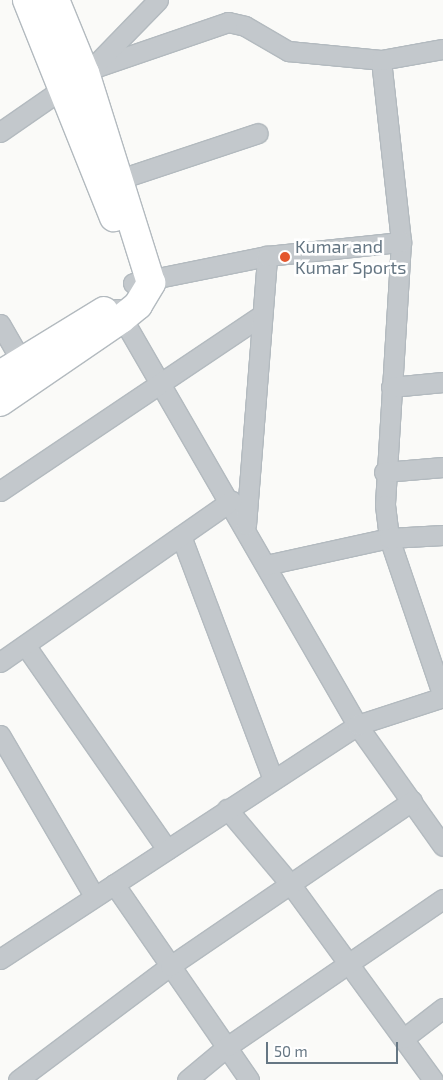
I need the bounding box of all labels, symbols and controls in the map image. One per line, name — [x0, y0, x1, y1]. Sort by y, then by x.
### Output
place label: Kumar and Kumar Sports — [295, 236, 407, 278]
marker: Kumar and Kumar Sports — [279, 251, 291, 263]
scale bar — [268, 1032, 400, 1064]
text: 50 m — [274, 1042, 308, 1060]

